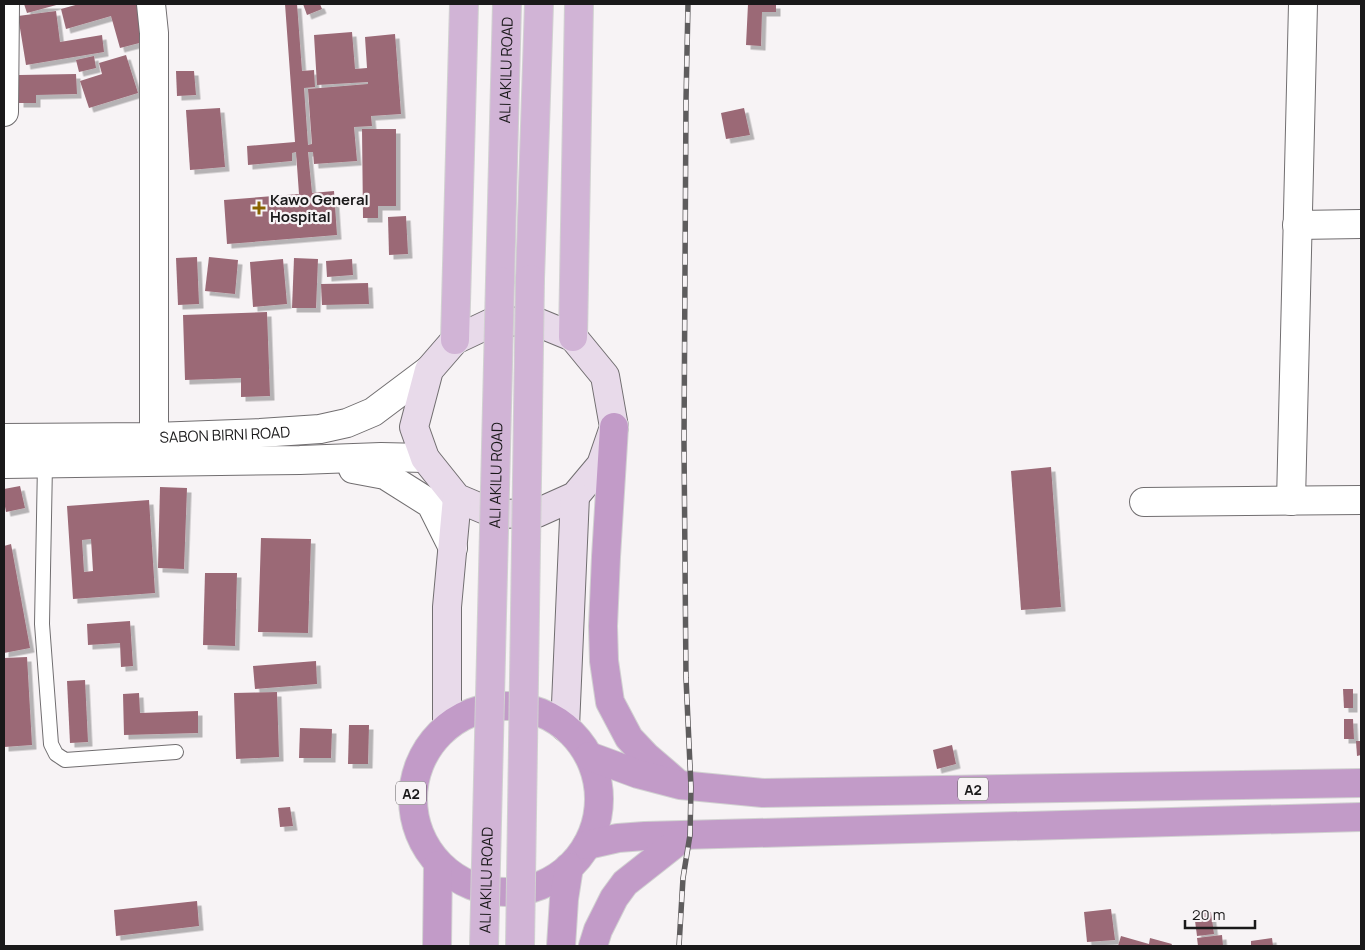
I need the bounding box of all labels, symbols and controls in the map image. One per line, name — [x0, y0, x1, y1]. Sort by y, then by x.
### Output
street label: ALI AKILU ROAD — [493, 17, 517, 124]
place label: Kawo General Hospital — [270, 189, 369, 227]
marker: Kawo General Hospital — [252, 201, 266, 215]
street label: SABON BIRNI ROAD — [159, 421, 291, 447]
street label: ALI AKILU ROAD — [484, 422, 507, 529]
road number: A2 — [958, 778, 988, 801]
road number: A2 — [396, 781, 426, 804]
street label: ALI AKILU ROAD — [474, 827, 497, 933]
scale bar — [1185, 898, 1255, 930]
text: 20 m — [1192, 904, 1225, 925]

